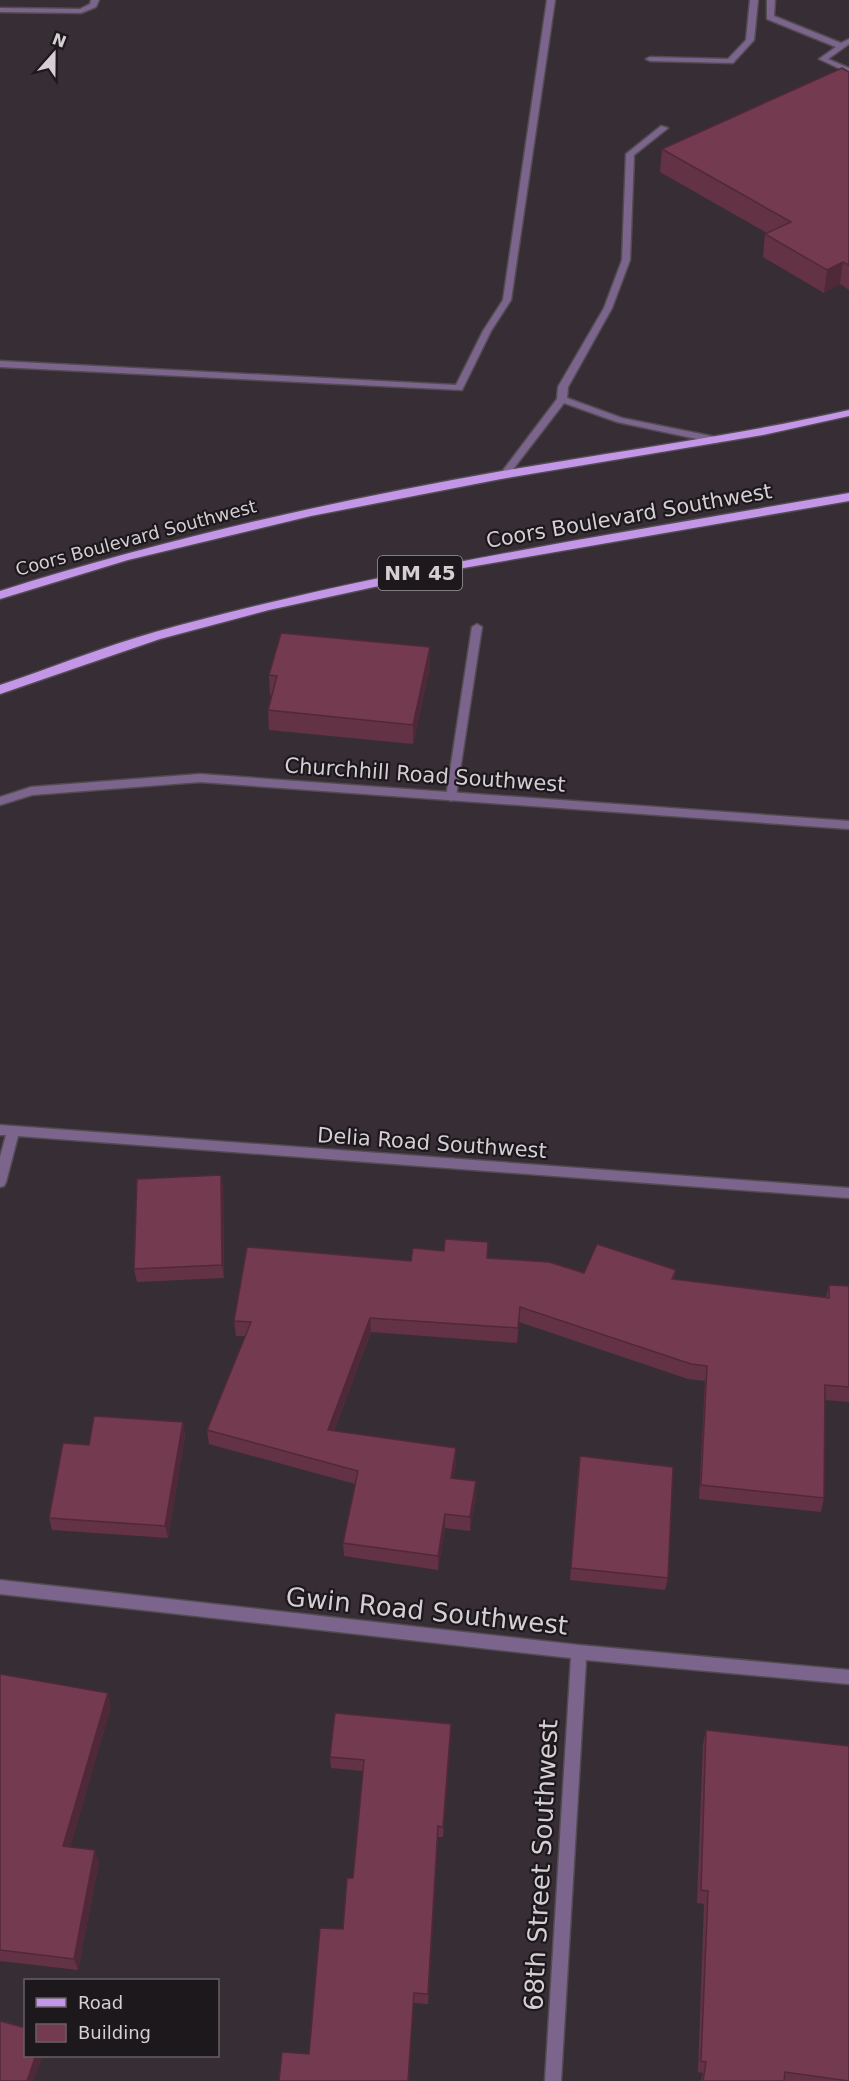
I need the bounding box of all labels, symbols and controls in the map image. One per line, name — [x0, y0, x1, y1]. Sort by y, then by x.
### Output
north arrow — [24, 24, 84, 84]
text: N — [50, 29, 69, 52]
street label: Coors Boulevard Southwest — [484, 479, 774, 553]
street label: Coors Boulevard Southwest — [13, 495, 259, 580]
road number: NM 45 — [378, 556, 462, 590]
street label: Churchhill Road Southwest — [284, 753, 566, 797]
street label: Delia Road Southwest — [316, 1123, 548, 1163]
street label: Gwin Road Southwest — [284, 1581, 570, 1641]
street label: 68th Street Southwest — [518, 1718, 564, 2012]
legend — [24, 1979, 219, 2057]
text: Road — [78, 1992, 123, 2013]
text: Building — [78, 2022, 151, 2043]

